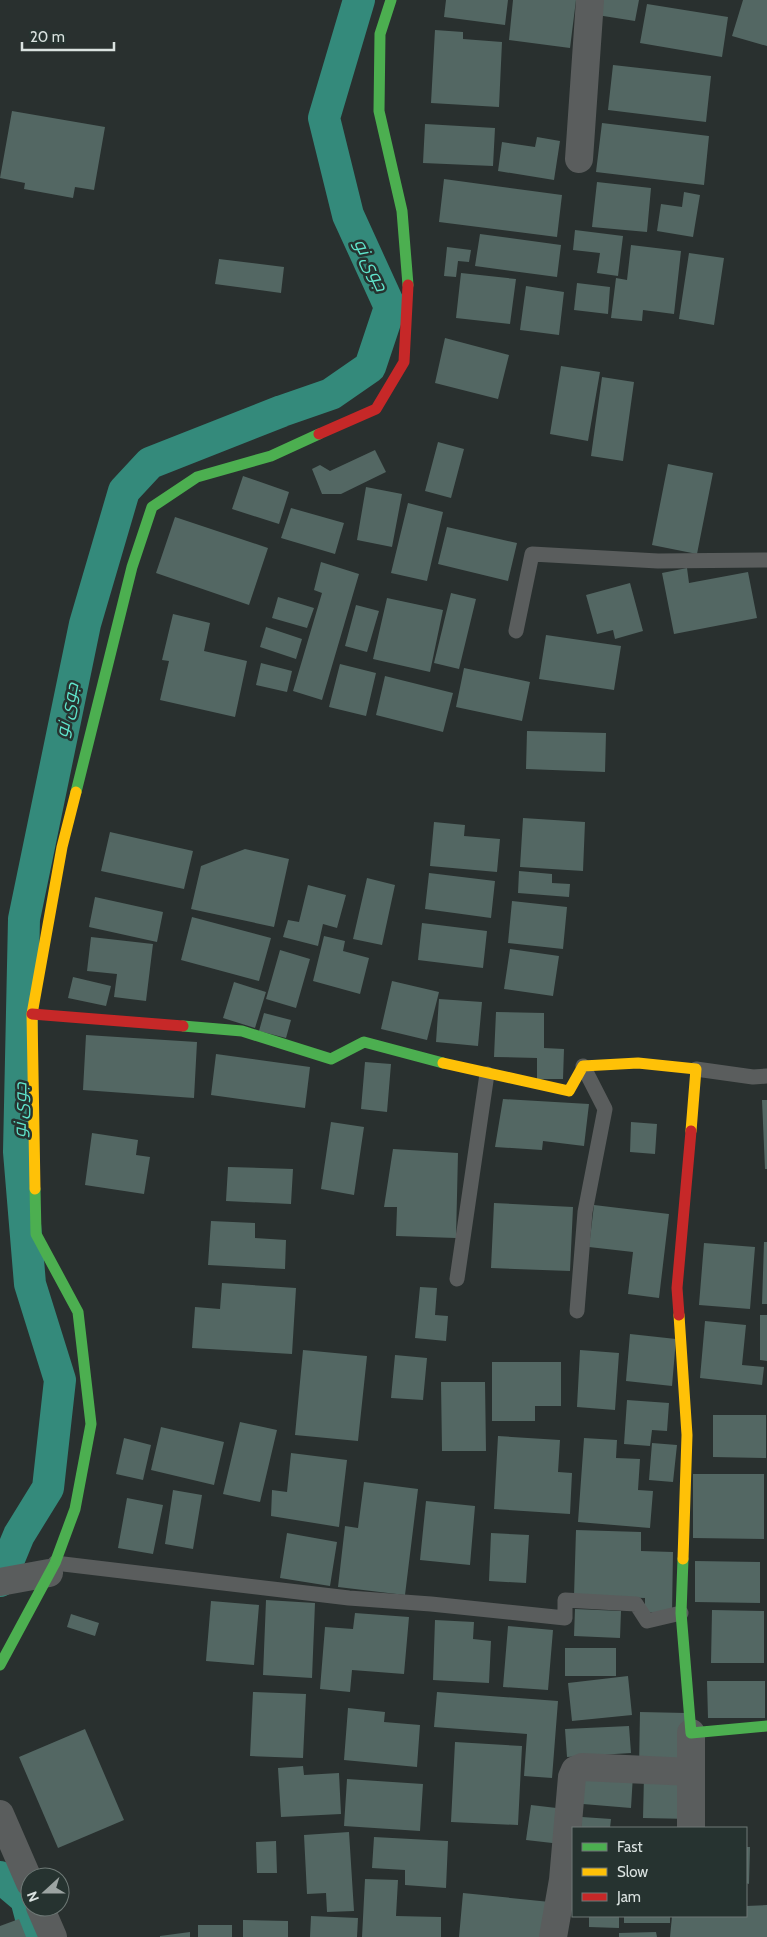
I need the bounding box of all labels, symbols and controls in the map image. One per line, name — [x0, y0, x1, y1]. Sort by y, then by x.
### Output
scale bar — [22, 20, 115, 52]
text: 20 m — [30, 28, 65, 46]
water label: جوی نو — [349, 235, 393, 296]
water label: جوی نو — [50, 680, 84, 739]
water label: جوی نو — [9, 1081, 31, 1138]
legend — [572, 1827, 747, 1917]
text: Fast — [617, 1838, 642, 1856]
text: Slow — [617, 1863, 648, 1881]
north arrow — [20, 1867, 70, 1917]
text: Jam — [616, 1888, 641, 1906]
text: N — [23, 1889, 43, 1905]

